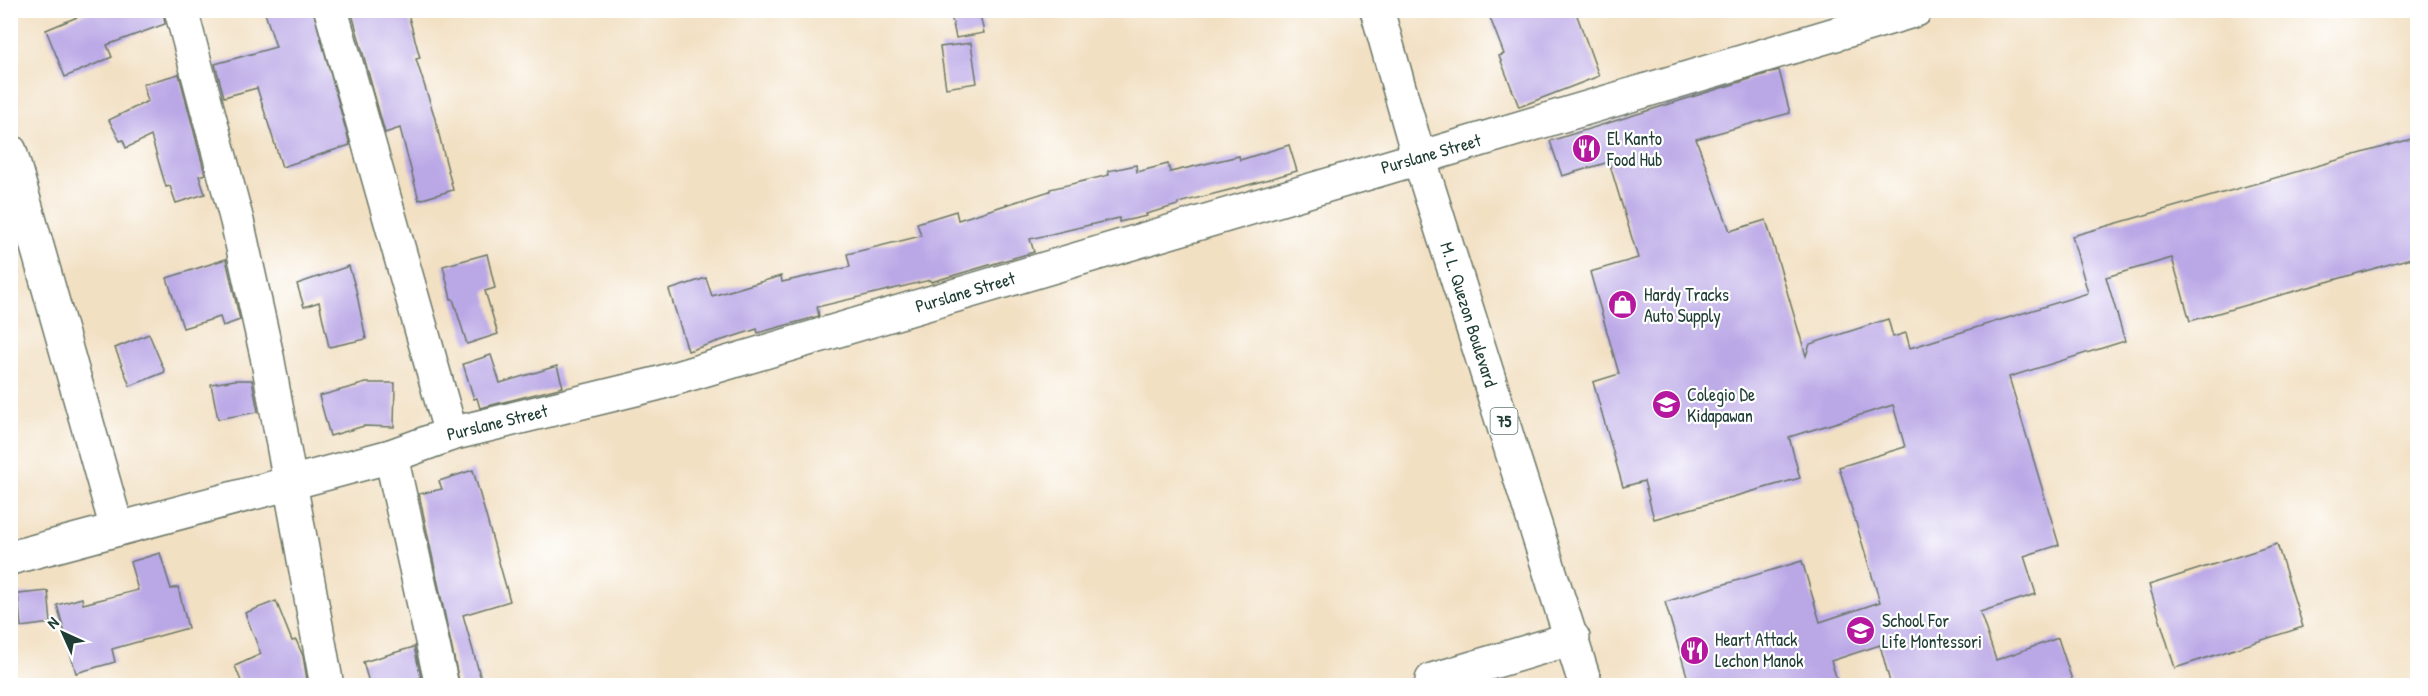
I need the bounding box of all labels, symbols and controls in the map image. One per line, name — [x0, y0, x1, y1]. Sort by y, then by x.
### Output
place label: El Kanto Food Hub — [1606, 126, 1662, 172]
street label: Purslane Street — [1378, 127, 1485, 180]
restaurant icon: El Kanto Food Hub — [1570, 133, 1602, 165]
street label: M. L. Quezon Boulevard — [1434, 239, 1504, 390]
street label: Purslane Street — [912, 265, 1019, 318]
place label: Hardy Tracks Auto Supply — [1644, 282, 1729, 328]
shop icon: Hardy Tracks Auto Supply — [1607, 289, 1639, 321]
place label: Colegio De Kidapawan — [1687, 382, 1755, 428]
school or university icon: Colegio De Kidapawan — [1650, 389, 1682, 421]
street label: Purslane Street — [444, 398, 551, 447]
road number: 75 — [1490, 408, 1518, 434]
north arrow — [33, 603, 93, 663]
place label: School For Life Montessori — [1882, 608, 1982, 654]
text: N — [42, 611, 64, 633]
school or university icon: School For Life Montessori — [1845, 615, 1877, 647]
place label: Heart Attack Lechon Manok — [1715, 627, 1804, 673]
restaurant icon: Heart Attack Lechon Manok — [1678, 634, 1710, 666]

